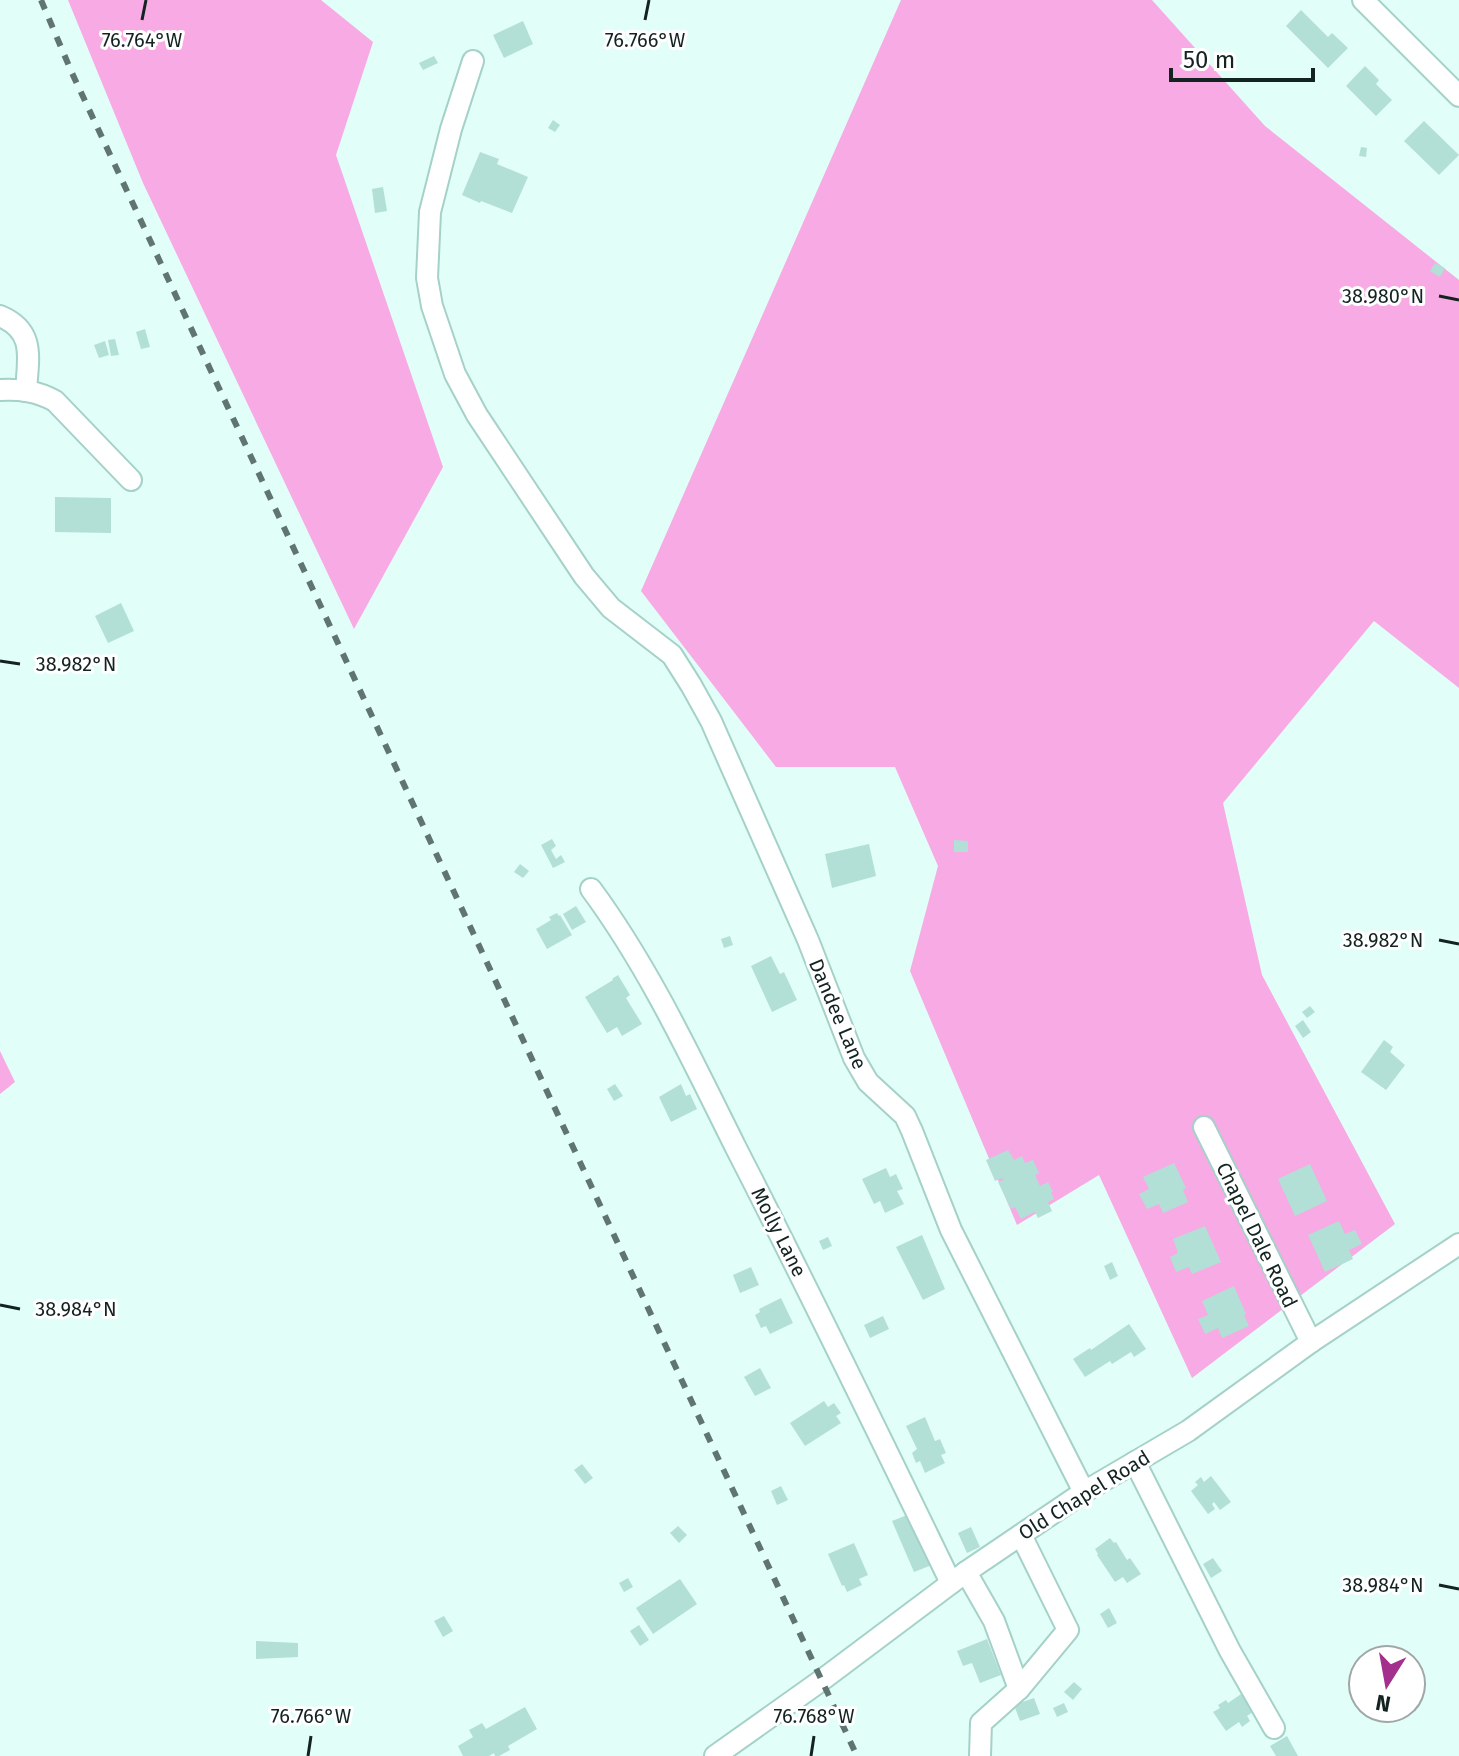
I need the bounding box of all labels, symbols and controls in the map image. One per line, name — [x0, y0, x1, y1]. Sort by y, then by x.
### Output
text: 76.764°W — [102, 28, 183, 52]
text: 76.766°W — [605, 28, 686, 52]
scale bar — [1171, 32, 1313, 82]
text: 50 m — [1183, 46, 1235, 74]
text: 38.980°N — [1342, 284, 1424, 308]
text: 38.982°N — [36, 652, 116, 676]
text: 38.982°N — [1343, 928, 1423, 952]
street label: Dandee Lane — [804, 955, 872, 1073]
street label: Chapel Dale Road — [1211, 1158, 1303, 1312]
street label: Molly Lane — [746, 1183, 812, 1281]
text: 38.984°N — [35, 1297, 117, 1321]
street label: Old Chapel Road — [1014, 1445, 1154, 1545]
text: 38.984°N — [1342, 1573, 1424, 1597]
north arrow — [1347, 1644, 1427, 1724]
text: N — [1374, 1688, 1393, 1718]
text: 76.766°W — [271, 1704, 352, 1728]
text: 76.768°W — [774, 1704, 855, 1728]

